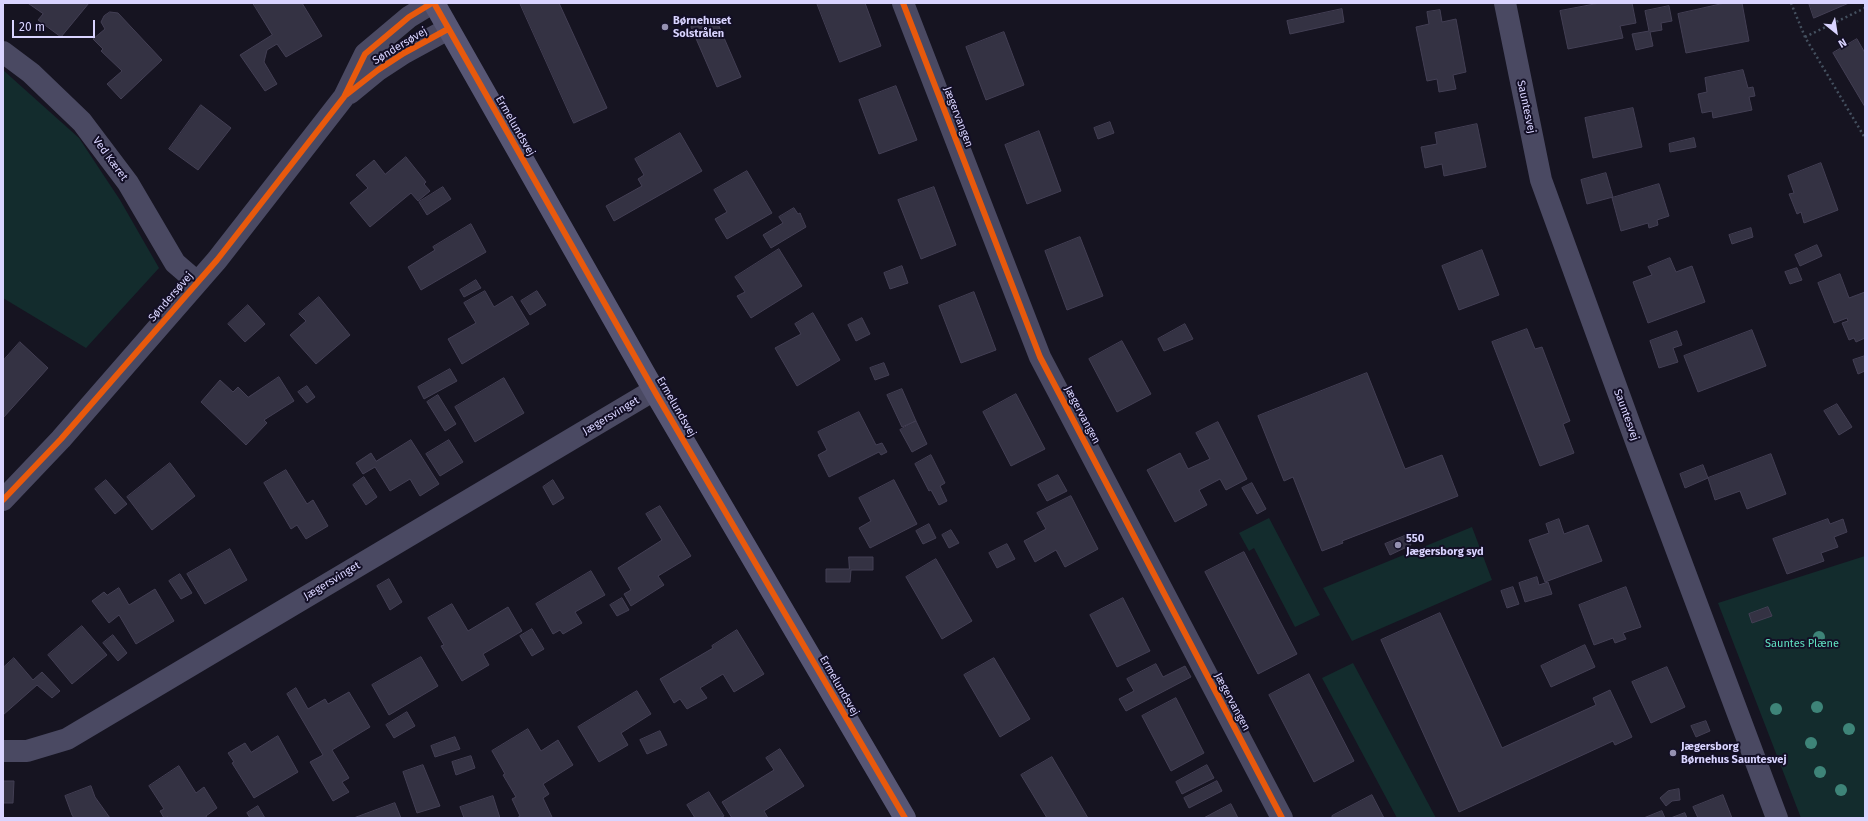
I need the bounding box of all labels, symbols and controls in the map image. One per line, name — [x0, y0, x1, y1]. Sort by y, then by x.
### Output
scale bar — [14, 12, 97, 38]
north arrow — [1816, 12, 1856, 52]
place label: Børnehuset Solstrålen — [673, 14, 731, 40]
text: 20 m — [19, 20, 45, 34]
marker: Børnehuset Solstrålen — [660, 22, 670, 32]
street label: Søndersøvej — [370, 25, 430, 67]
text: N — [1836, 35, 1849, 50]
street label: Sauntesvej — [1514, 79, 1538, 135]
street label: Jægervangen — [940, 85, 976, 149]
street label: Ermelundsvej — [492, 93, 538, 159]
street label: Ved Kæret — [90, 135, 130, 183]
street label: Søndersøvej — [146, 269, 196, 325]
street label: Ermelundsvej — [653, 374, 699, 440]
street label: Jægervangen — [1061, 384, 1103, 446]
street label: Sauntesvej — [1611, 387, 1641, 443]
street label: Jægersvinget — [580, 394, 642, 438]
place label: 550 Jægersborg syd — [1406, 532, 1484, 558]
marker: 550 Jægersborg syd — [1393, 540, 1403, 550]
street label: Jægersvinget — [301, 559, 363, 603]
park label: Sauntes Plæne — [1765, 637, 1839, 651]
street label: Ermelundsvej — [816, 653, 862, 719]
street label: Jægervangen — [1211, 671, 1253, 733]
place label: Jægersborg Børnehus Sauntesvej — [1681, 740, 1787, 766]
marker: Jægersborg Børnehus Sauntesvej — [1668, 748, 1678, 758]

